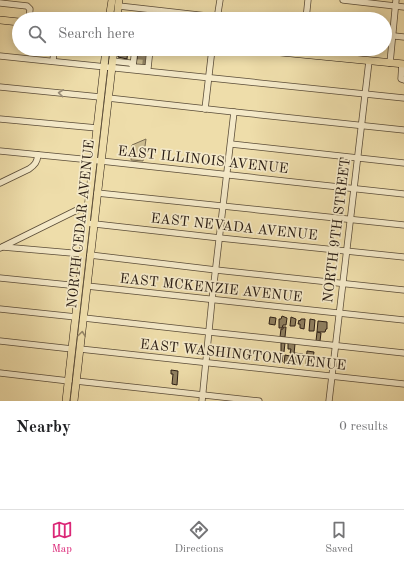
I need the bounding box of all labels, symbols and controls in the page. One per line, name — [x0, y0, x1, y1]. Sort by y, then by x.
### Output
search box — [12, 12, 392, 56]
icon: search — [26, 23, 48, 45]
text: Search here — [58, 27, 135, 42]
one-way arrow — [58, 89, 64, 98]
street label: NORTH CEDAR AVENUE — [65, 139, 97, 309]
street label: EAST ILLINOIS AVENUE — [117, 144, 289, 176]
street label: NORTH 9TH STREET — [321, 156, 353, 304]
street label: EAST NEVADA AVENUE — [150, 211, 318, 243]
street label: EAST MCKENZIE AVENUE — [119, 271, 303, 305]
one-way arrow — [77, 331, 86, 337]
street label: EAST WASHINGTON AVENUE — [139, 337, 347, 373]
text: Nearby — [16, 419, 71, 436]
text: 0 results — [339, 420, 388, 433]
tab: Map — [51, 519, 73, 557]
tab: Directions — [175, 519, 223, 557]
tab: Saved — [325, 519, 353, 557]

